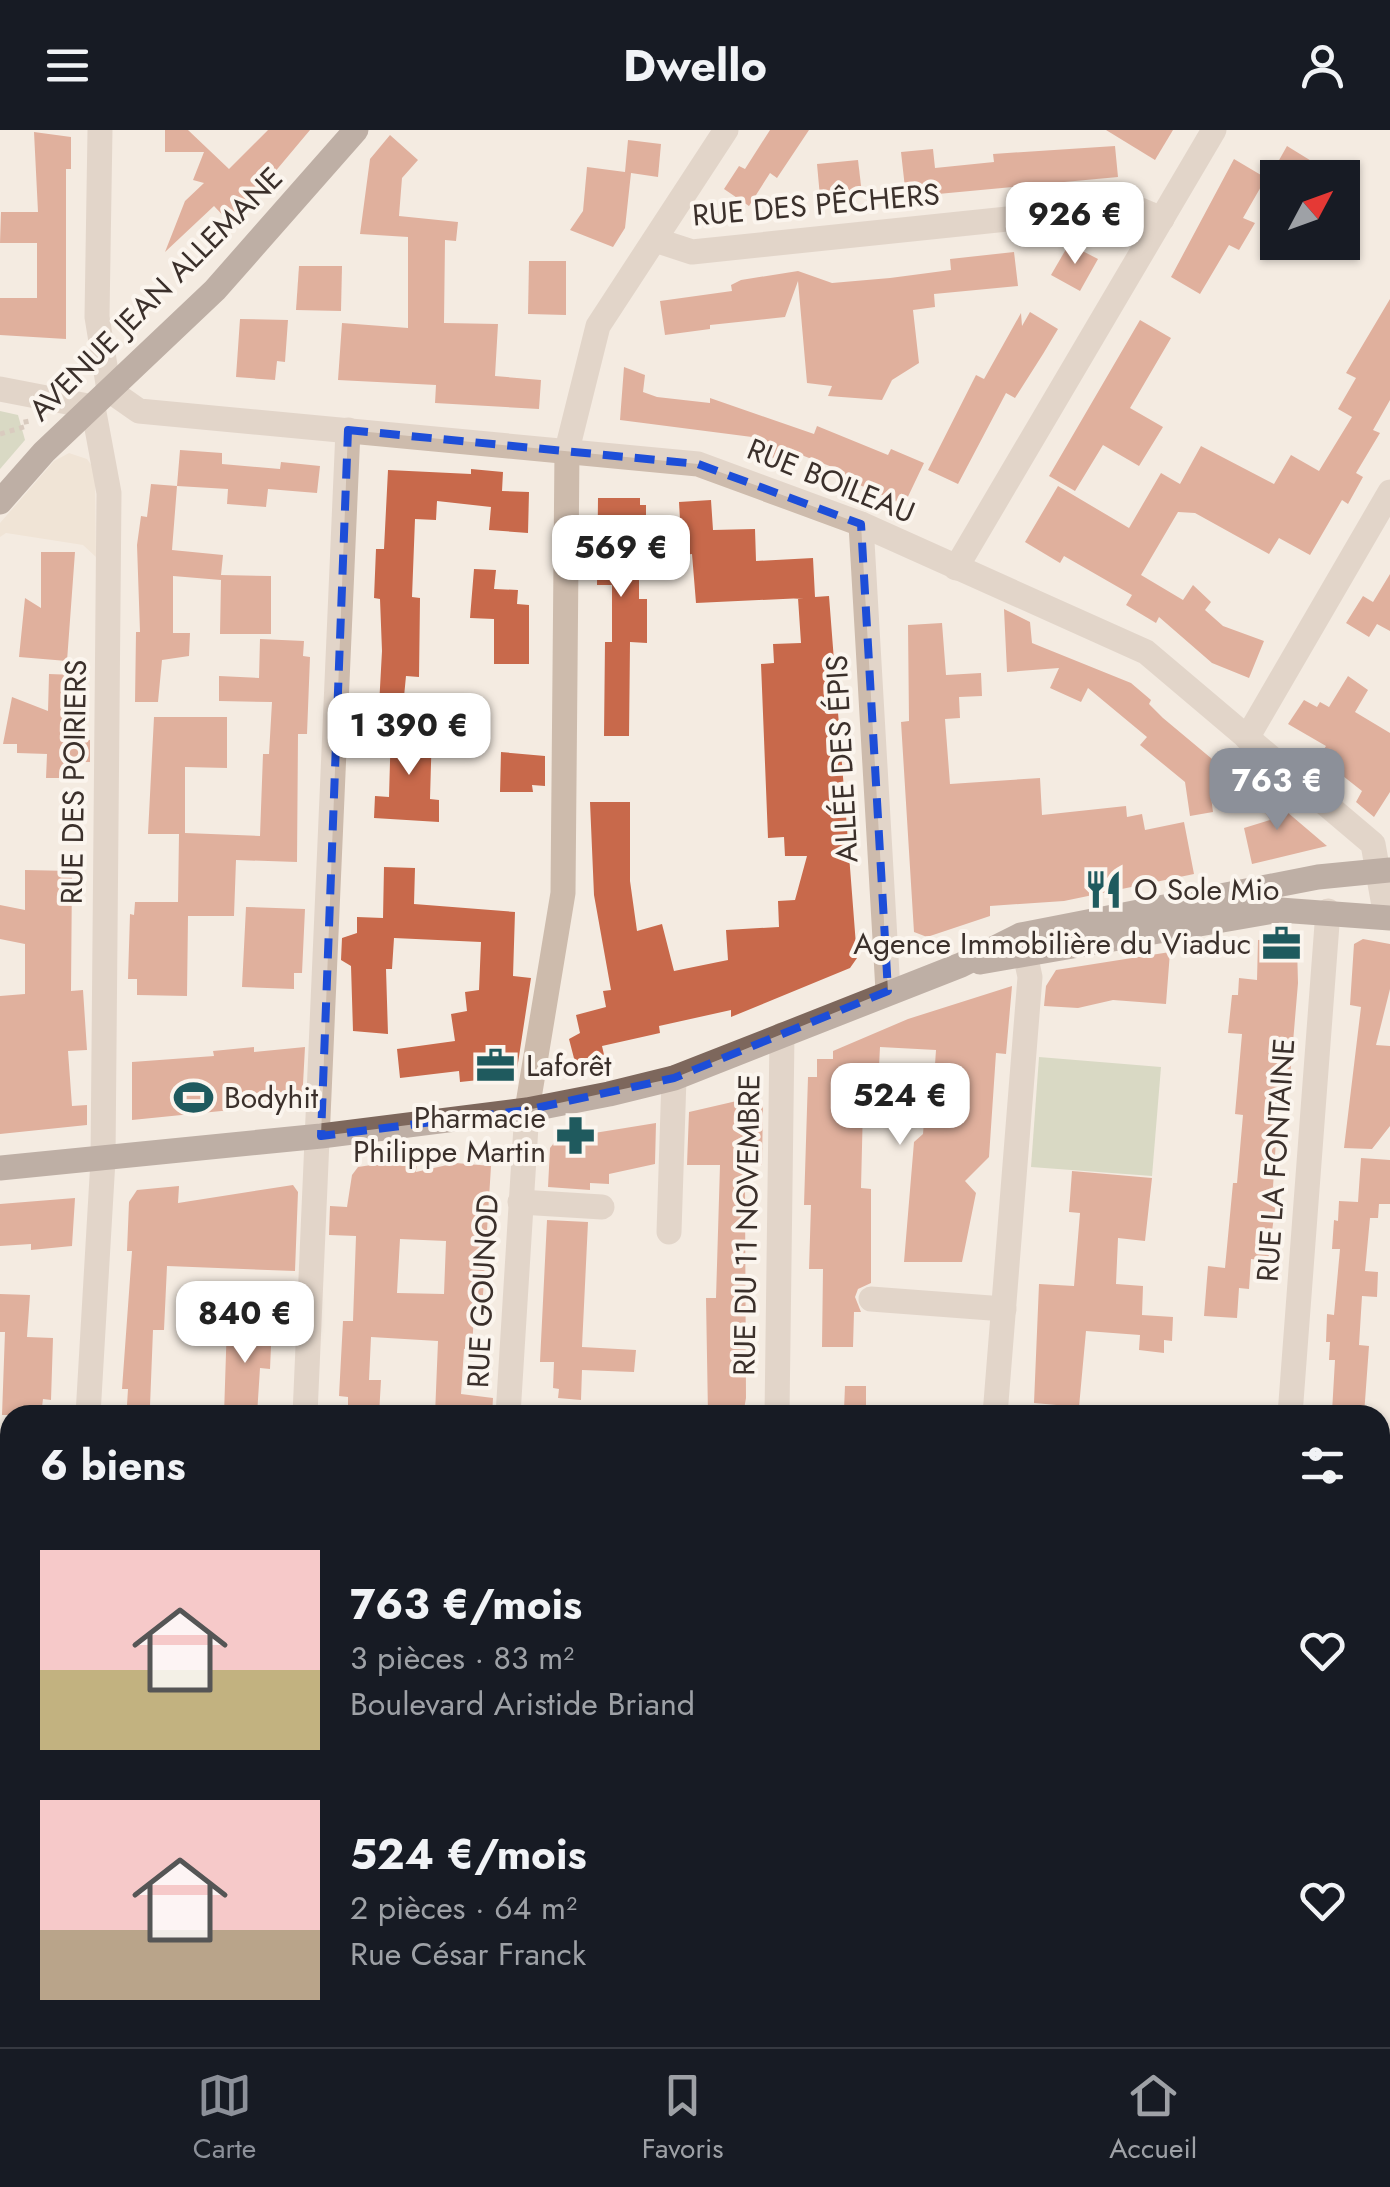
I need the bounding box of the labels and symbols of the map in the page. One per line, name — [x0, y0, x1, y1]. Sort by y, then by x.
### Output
street label: AVENUE JEAN ALLEMANE — [19, 157, 292, 430]
north arrow — [1260, 160, 1360, 260]
street label: RUE DES PÊCHERS — [690, 172, 941, 237]
pin: 926 € — [1005, 182, 1145, 267]
street label: RUE BOILEAU — [741, 427, 922, 534]
pin: 569 € — [551, 515, 691, 600]
street label: ALLÉE DES ÉPIS — [815, 654, 868, 864]
street label: RUE DES POIRIERS — [50, 659, 97, 905]
pin: 1 390 € — [317, 693, 501, 778]
pin: 763 € — [1207, 748, 1347, 833]
place label: O Sole Mio — [1134, 868, 1279, 911]
restaurant icon: O Sole Mio — [1083, 869, 1125, 911]
place label: Agence Immobilière du Viaduc — [853, 922, 1251, 965]
office icon: Agence Immobilière du Viaduc — [1260, 923, 1302, 965]
street label: RUE LA FONTAINE — [1246, 1037, 1305, 1283]
place label: Laforêt — [526, 1044, 612, 1087]
office icon: Laforêt — [475, 1045, 517, 1087]
pin: 524 € — [830, 1063, 970, 1148]
street label: RUE DU 11 NOVEMBRE — [722, 1074, 771, 1376]
place label: Bodyhit — [224, 1076, 319, 1119]
sports icon: Bodyhit — [173, 1077, 215, 1119]
place label: Pharmacie Philippe Martin — [353, 1096, 546, 1173]
pharmacy icon: Pharmacie Philippe Martin — [555, 1114, 597, 1156]
street label: RUE GOUNOD — [456, 1193, 509, 1389]
pin: 840 € — [175, 1281, 315, 1366]

